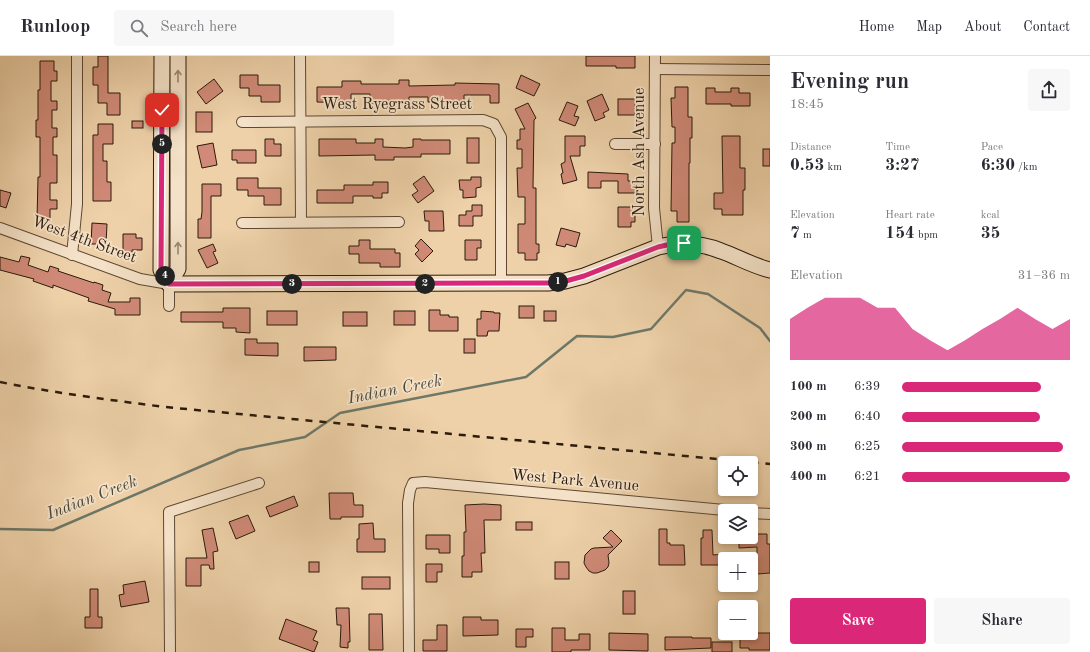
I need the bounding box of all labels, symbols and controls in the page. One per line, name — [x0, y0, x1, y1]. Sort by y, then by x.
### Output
search box — [114, 10, 394, 46]
icon: search — [128, 17, 150, 39]
text: Runloop — [20, 18, 90, 37]
text: Search here — [160, 20, 237, 35]
text: Home — [859, 20, 894, 34]
text: Map — [916, 20, 942, 34]
text: About — [964, 20, 1001, 34]
text: Contact — [1023, 20, 1070, 34]
button: share — [1028, 69, 1070, 111]
one-way arrow — [174, 70, 182, 83]
text: Evening run — [790, 71, 909, 93]
street label: North Ash Avenue — [632, 88, 648, 216]
pin — [145, 93, 179, 127]
street label: West Ryegrass Street — [322, 97, 473, 113]
text: 18:45 — [790, 98, 824, 111]
icon: check — [151, 99, 173, 121]
pin: 5 — [152, 134, 172, 154]
text: 5 — [159, 138, 165, 149]
text: Distance — [790, 142, 831, 153]
text: Time — [885, 142, 910, 153]
text: Pace — [981, 142, 1003, 153]
text: 0.53 — [790, 157, 824, 174]
text: 3:27 — [885, 157, 920, 174]
text: 6:30 — [981, 157, 1015, 174]
text: km — [824, 162, 842, 173]
text: /km — [1015, 162, 1037, 173]
text: Elevation — [790, 210, 835, 221]
text: Heart rate — [885, 210, 935, 221]
text: kcal — [981, 210, 1000, 221]
street label: West 4th Street — [29, 214, 139, 267]
text: 7 — [790, 225, 800, 242]
text: 154 — [885, 225, 915, 242]
text: 35 — [981, 225, 1000, 242]
pin — [667, 226, 701, 260]
text: m — [800, 230, 812, 241]
text: bpm — [915, 230, 938, 241]
icon: arrive — [673, 232, 695, 254]
one-way arrow — [174, 242, 182, 255]
pin: 4 — [155, 266, 175, 286]
text: Elevation — [790, 269, 843, 282]
text: 31–36 m — [1018, 269, 1070, 282]
text: 4 — [162, 270, 168, 281]
pin: 1 — [548, 272, 568, 292]
pin: 3 — [282, 274, 302, 294]
pin: 2 — [415, 274, 435, 294]
text: 1 — [555, 276, 561, 287]
text: 3 — [289, 278, 295, 289]
text: 2 — [422, 278, 428, 289]
water label: Indian Creek — [345, 373, 444, 408]
text: 100 m — [790, 380, 827, 393]
text: 6:39 — [854, 380, 880, 393]
text: 200 m — [790, 410, 827, 423]
text: 6:40 — [854, 410, 880, 423]
text: 300 m — [790, 440, 827, 453]
text: 6:25 — [854, 440, 880, 453]
map controls — [718, 456, 758, 640]
button: locate — [718, 456, 758, 496]
street label: West Park Avenue — [510, 467, 640, 495]
text: 400 m — [790, 470, 827, 483]
text: 6:21 — [854, 470, 880, 483]
water label: Indian Creek — [43, 473, 140, 523]
button: layers — [718, 504, 758, 544]
button: + — [718, 552, 758, 592]
button: Save — [790, 598, 926, 644]
button: Share — [934, 598, 1070, 644]
button: − — [718, 600, 758, 640]

